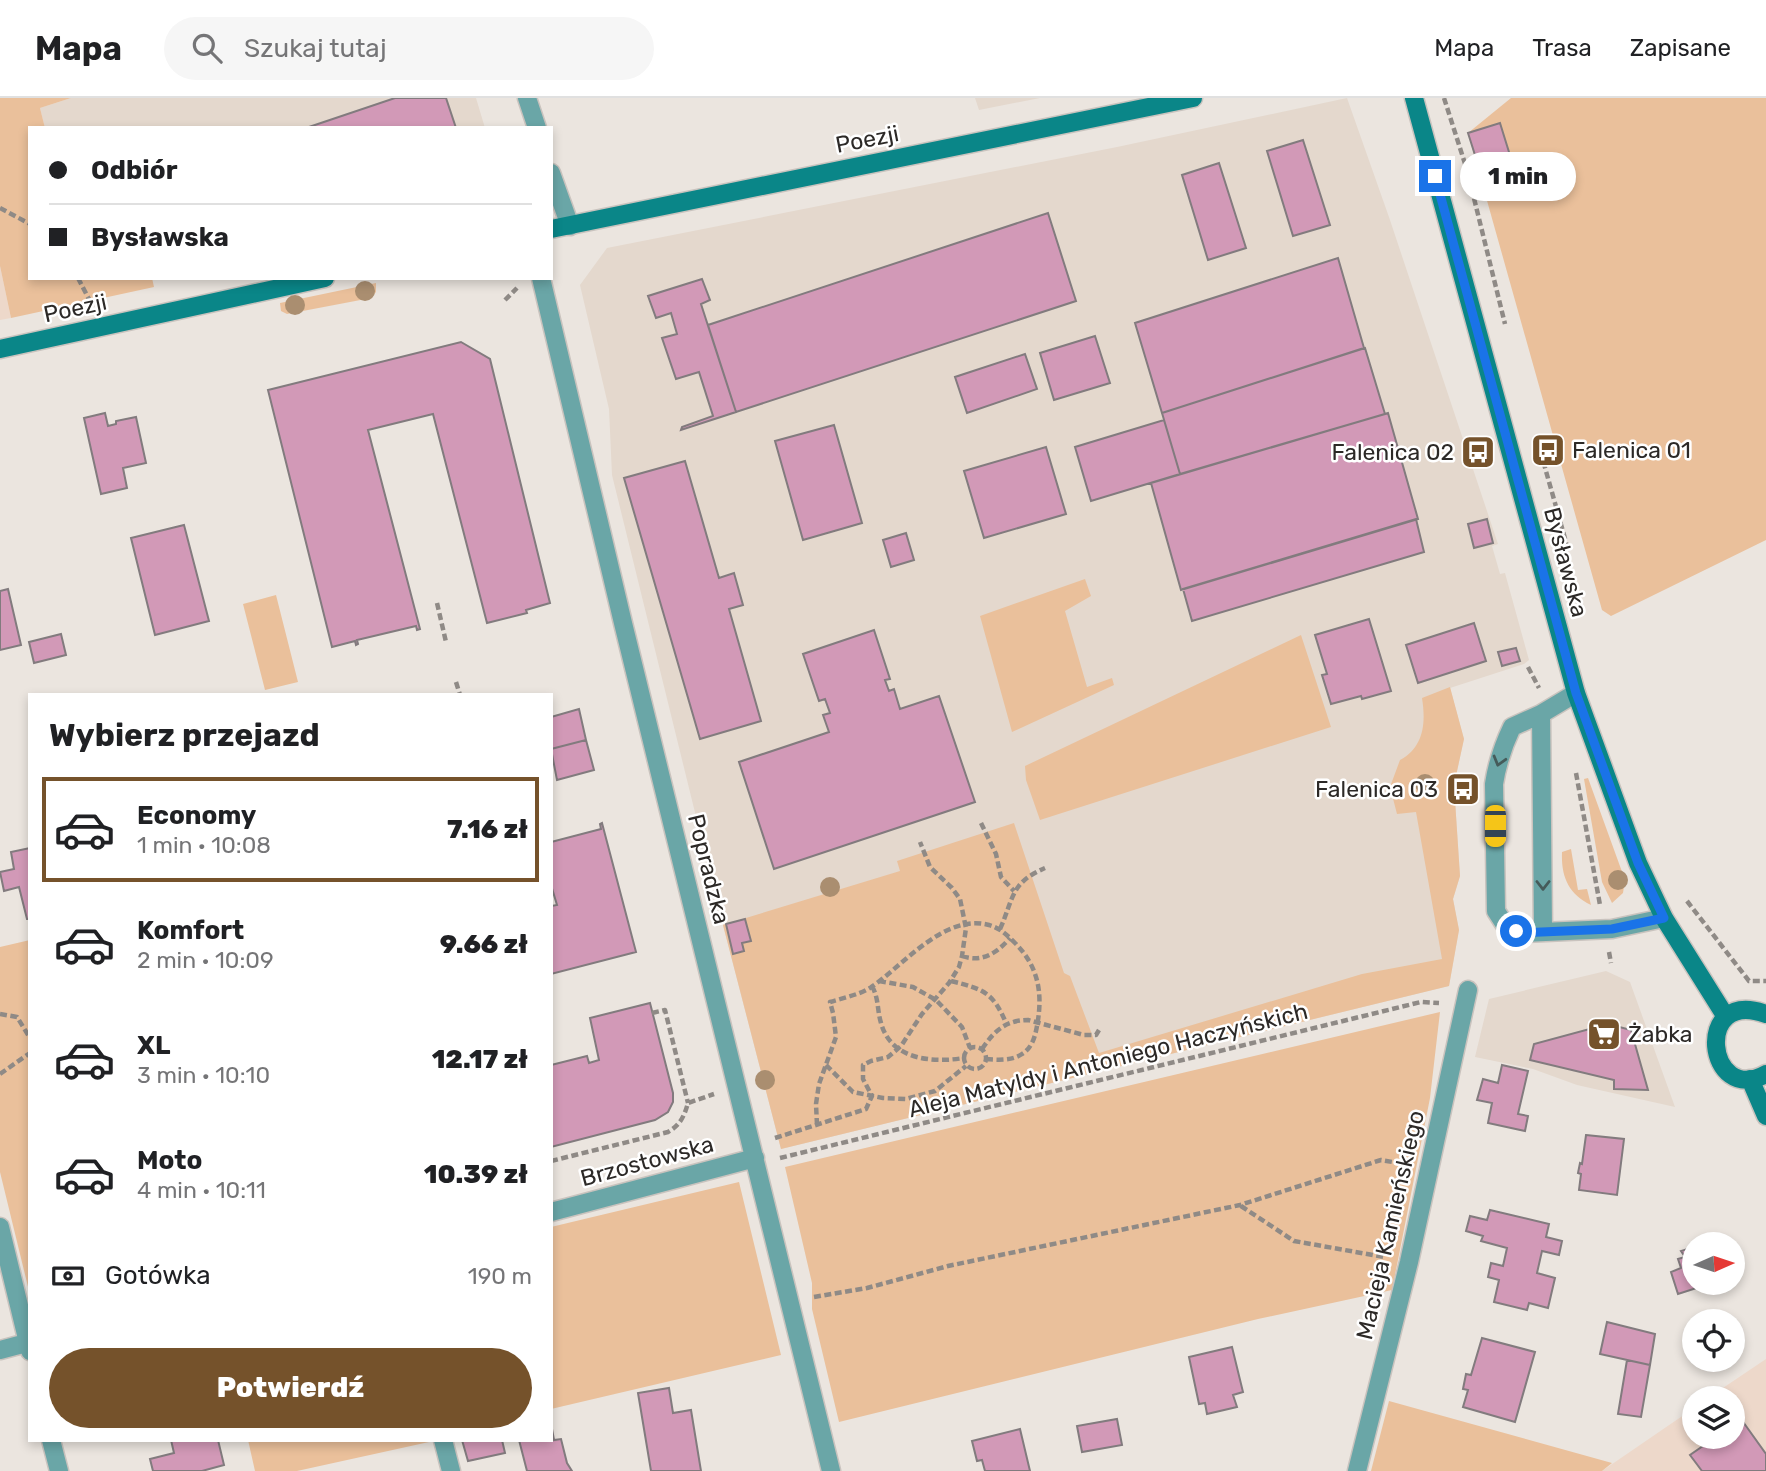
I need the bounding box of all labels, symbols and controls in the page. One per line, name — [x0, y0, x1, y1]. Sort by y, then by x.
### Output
search box — [164, 17, 654, 80]
text: Mapa — [35, 29, 122, 68]
icon: search — [188, 29, 226, 67]
text: Szukaj tutaj — [244, 33, 387, 64]
text: Mapa — [1434, 34, 1494, 62]
text: Trasa — [1532, 34, 1592, 62]
text: Zapisane — [1630, 34, 1731, 62]
street label: Poezji — [833, 119, 901, 159]
callout: 1 min — [1460, 152, 1575, 200]
text: Odbiór — [91, 155, 177, 186]
route end — [1419, 160, 1451, 192]
text: 1 min — [1488, 162, 1548, 190]
text: Bysławska — [91, 222, 229, 253]
street label: Poezji — [41, 288, 109, 328]
bus stop icon: Falenica 01 — [1529, 431, 1567, 469]
bus stop icon: Falenica 02 — [1459, 433, 1497, 471]
place label: Falenica 01 — [1572, 436, 1691, 464]
place label: Falenica 02 — [1331, 438, 1454, 466]
street label: Bysławska — [1538, 504, 1594, 620]
text: Wybierz przejazd — [49, 716, 320, 754]
one-way arrow — [1493, 754, 1507, 766]
bus stop icon: Falenica 03 — [1444, 770, 1482, 808]
place label: Falenica 03 — [1315, 775, 1438, 803]
icon: car — [53, 798, 116, 861]
text: Economy — [137, 800, 256, 831]
car — [1485, 805, 1506, 847]
street label: Popradzka — [682, 811, 736, 927]
text: 7.16 zł — [447, 814, 528, 845]
text: 1 min · 10:08 — [137, 831, 271, 859]
one-way arrow — [1535, 880, 1550, 891]
icon: car — [53, 913, 116, 976]
text: Komfort — [137, 915, 244, 946]
route start — [1500, 915, 1532, 947]
text: 9.66 zł — [440, 929, 528, 960]
text: 2 min · 10:09 — [137, 946, 274, 974]
street label: Aleja Matyldy i Antoniego Haczyńskich — [905, 997, 1311, 1123]
supermarket icon: Żabka — [1585, 1015, 1623, 1053]
place label: Żabka — [1628, 1020, 1693, 1048]
icon: car — [53, 1028, 116, 1091]
text: XL — [137, 1030, 170, 1061]
text: 12.17 zł — [432, 1044, 528, 1075]
text: 3 min · 10:10 — [137, 1061, 270, 1089]
street label: Macieja Kamieńskiego — [1350, 1108, 1430, 1342]
street label: Brzostowska — [577, 1130, 717, 1192]
icon: car — [53, 1143, 116, 1206]
text: Moto — [137, 1145, 202, 1176]
text: 10.39 zł — [424, 1159, 528, 1190]
text: 4 min · 10:11 — [137, 1176, 266, 1204]
north arrow — [1682, 1232, 1745, 1295]
map controls — [1682, 1232, 1745, 1449]
icon: cash — [49, 1257, 87, 1295]
text: Gotówka — [105, 1260, 211, 1291]
text: 190 m — [468, 1262, 532, 1290]
button: locate — [1682, 1309, 1745, 1372]
button: Potwierdź — [49, 1348, 532, 1428]
button: layers — [1682, 1386, 1745, 1449]

